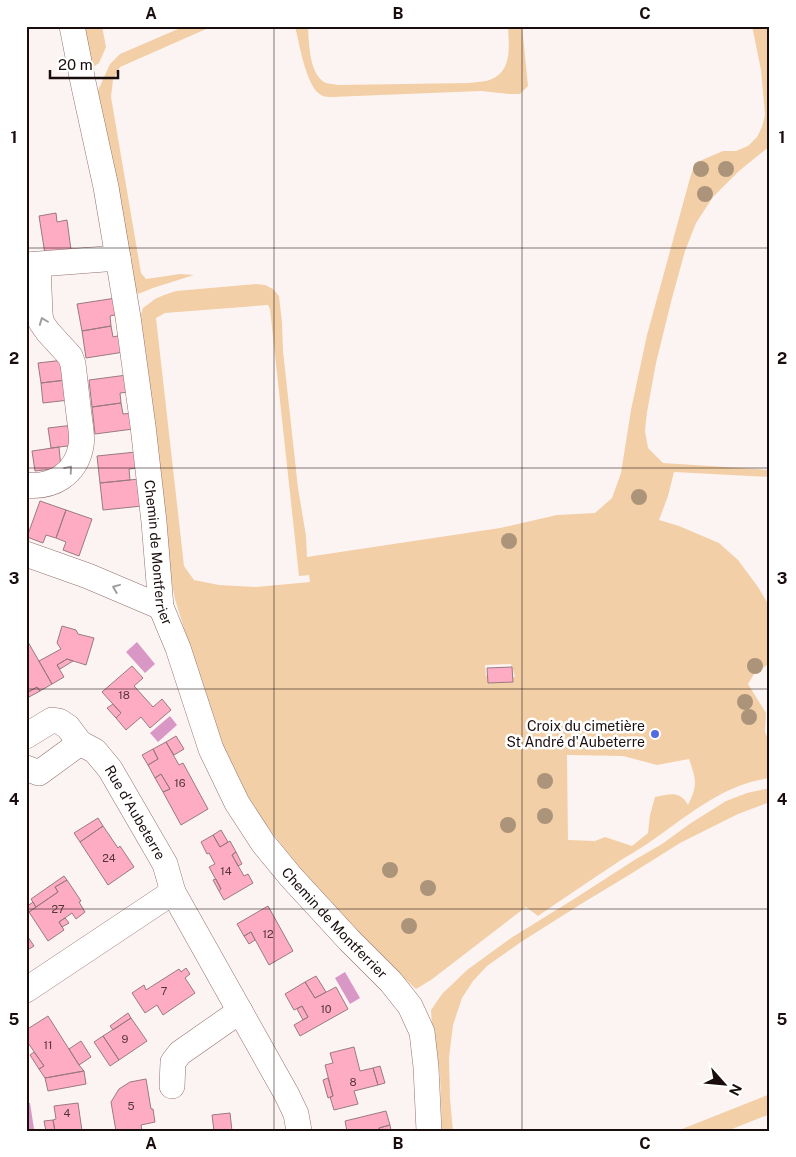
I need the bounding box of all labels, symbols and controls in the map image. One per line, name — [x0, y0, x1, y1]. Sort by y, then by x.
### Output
text: A — [145, 4, 157, 23]
text: B — [393, 4, 404, 23]
text: C — [639, 4, 651, 23]
scale bar — [50, 48, 118, 80]
text: 20 m — [58, 56, 93, 73]
text: 1 — [11, 128, 17, 147]
text: 1 — [779, 128, 785, 147]
one-way arrow — [39, 317, 49, 326]
text: 2 — [9, 349, 19, 368]
text: 2 — [777, 349, 787, 368]
one-way arrow — [64, 466, 72, 475]
street label: Chemin de Montferrier — [141, 479, 176, 627]
text: 3 — [9, 569, 19, 588]
text: 3 — [777, 569, 787, 588]
one-way arrow — [112, 584, 121, 594]
house number: 18 — [118, 689, 130, 701]
place label: Croix du cimetière St André d'Aubeterre — [507, 718, 645, 750]
marker: Croix du cimetière St André d'Aubeterre — [649, 728, 661, 740]
street label: Rue d'Aubeterre — [102, 762, 169, 862]
house number: 16 — [174, 777, 186, 789]
text: 4 — [9, 790, 20, 809]
text: 4 — [777, 790, 788, 809]
house number: 24 — [102, 852, 116, 864]
street label: Chemin de Montferrier — [279, 864, 391, 982]
house number: 14 — [220, 865, 232, 877]
house number: 27 — [51, 903, 65, 915]
house number: 12 — [262, 928, 274, 940]
house number: 7 — [161, 985, 168, 997]
house number: 10 — [320, 1003, 332, 1015]
text: 5 — [9, 1010, 20, 1029]
text: 5 — [777, 1010, 788, 1029]
house number: 9 — [122, 1033, 129, 1045]
house number: 11 — [44, 1039, 52, 1051]
north arrow — [698, 1060, 748, 1110]
house number: 8 — [349, 1076, 357, 1088]
text: N — [726, 1081, 745, 1098]
house number: 5 — [127, 1100, 135, 1112]
house number: 4 — [64, 1107, 71, 1119]
text: A — [145, 1134, 157, 1153]
text: B — [393, 1134, 404, 1153]
text: C — [639, 1134, 651, 1153]

